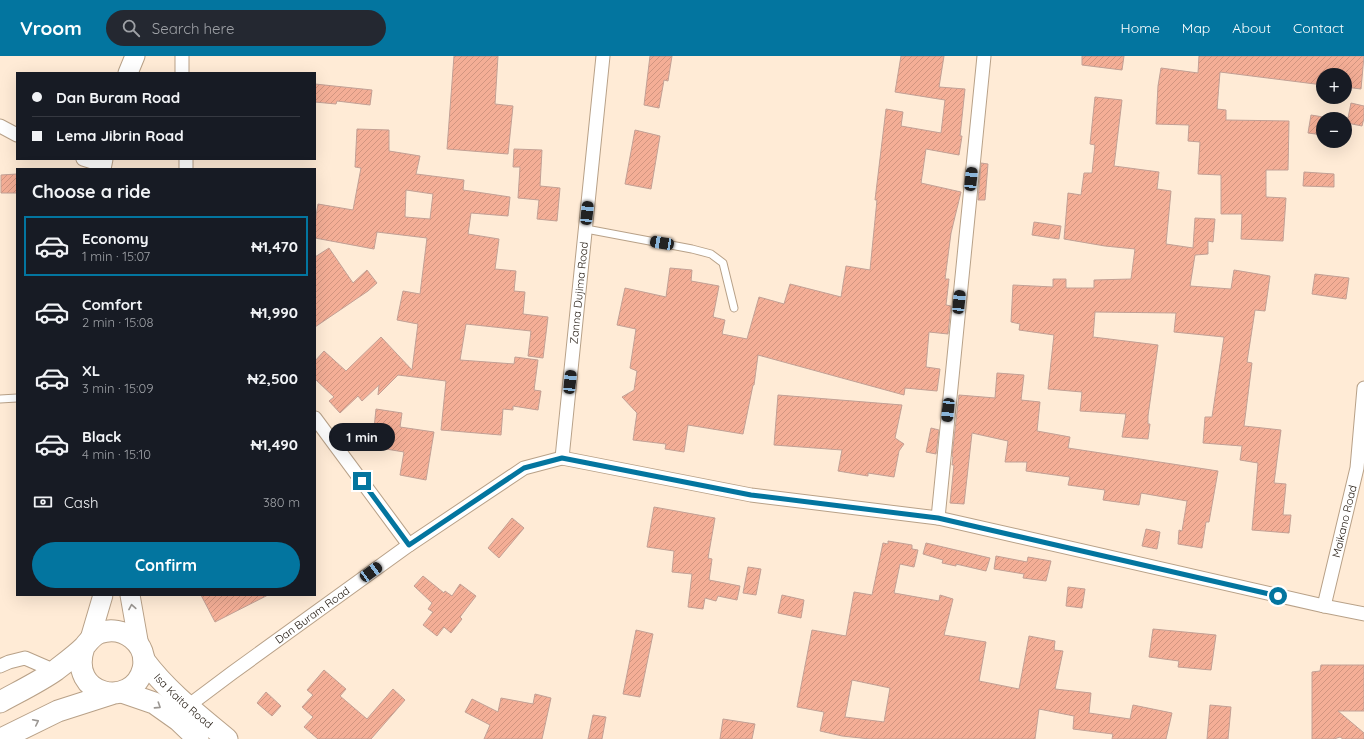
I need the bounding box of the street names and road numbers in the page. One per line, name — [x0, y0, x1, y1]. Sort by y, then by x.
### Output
street label: Zanna Dujima Road — [567, 241, 591, 345]
street label: Maikano Road — [1329, 484, 1360, 559]
street label: Dan Buram Road — [272, 583, 352, 647]
street label: Isa Kaita Road — [151, 671, 216, 731]

